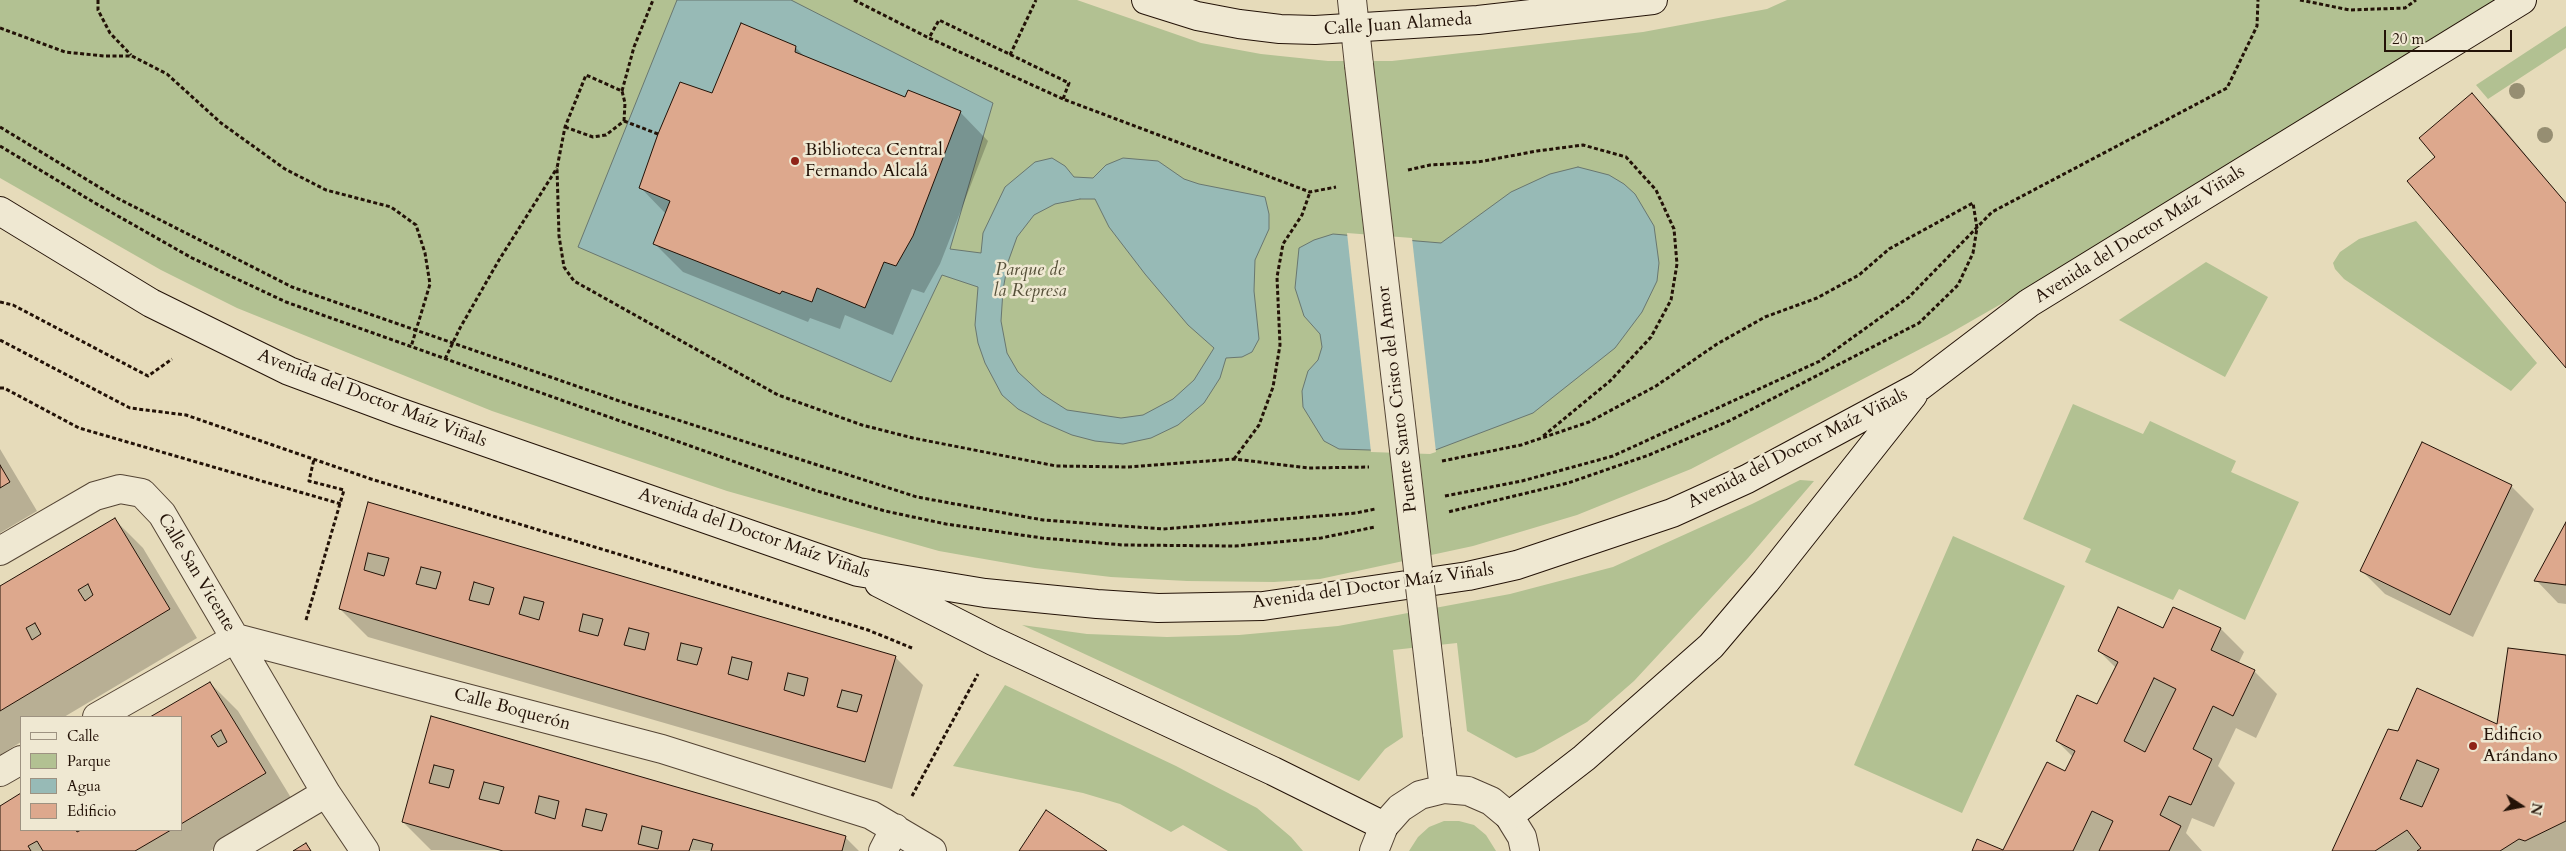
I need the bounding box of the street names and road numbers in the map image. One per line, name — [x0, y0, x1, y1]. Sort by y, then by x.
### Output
street label: Calle Juan Alameda — [1323, 9, 1473, 41]
street label: Avenida del Doctor Maíz Viñals — [2031, 161, 2249, 309]
street label: Puente Santo Cristo del Amor — [1373, 285, 1423, 513]
street label: Avenida del Doctor Maíz Viñals — [254, 345, 490, 453]
street label: Avenida del Doctor Maíz Viñals — [1685, 384, 1911, 514]
street label: Avenida del Doctor Maíz Viñals — [635, 484, 873, 584]
street label: Calle San Vicente — [152, 510, 240, 636]
street label: Avenida del Doctor Maíz Viñals — [1251, 559, 1495, 615]
street label: Calle Boquerón — [451, 684, 573, 736]

